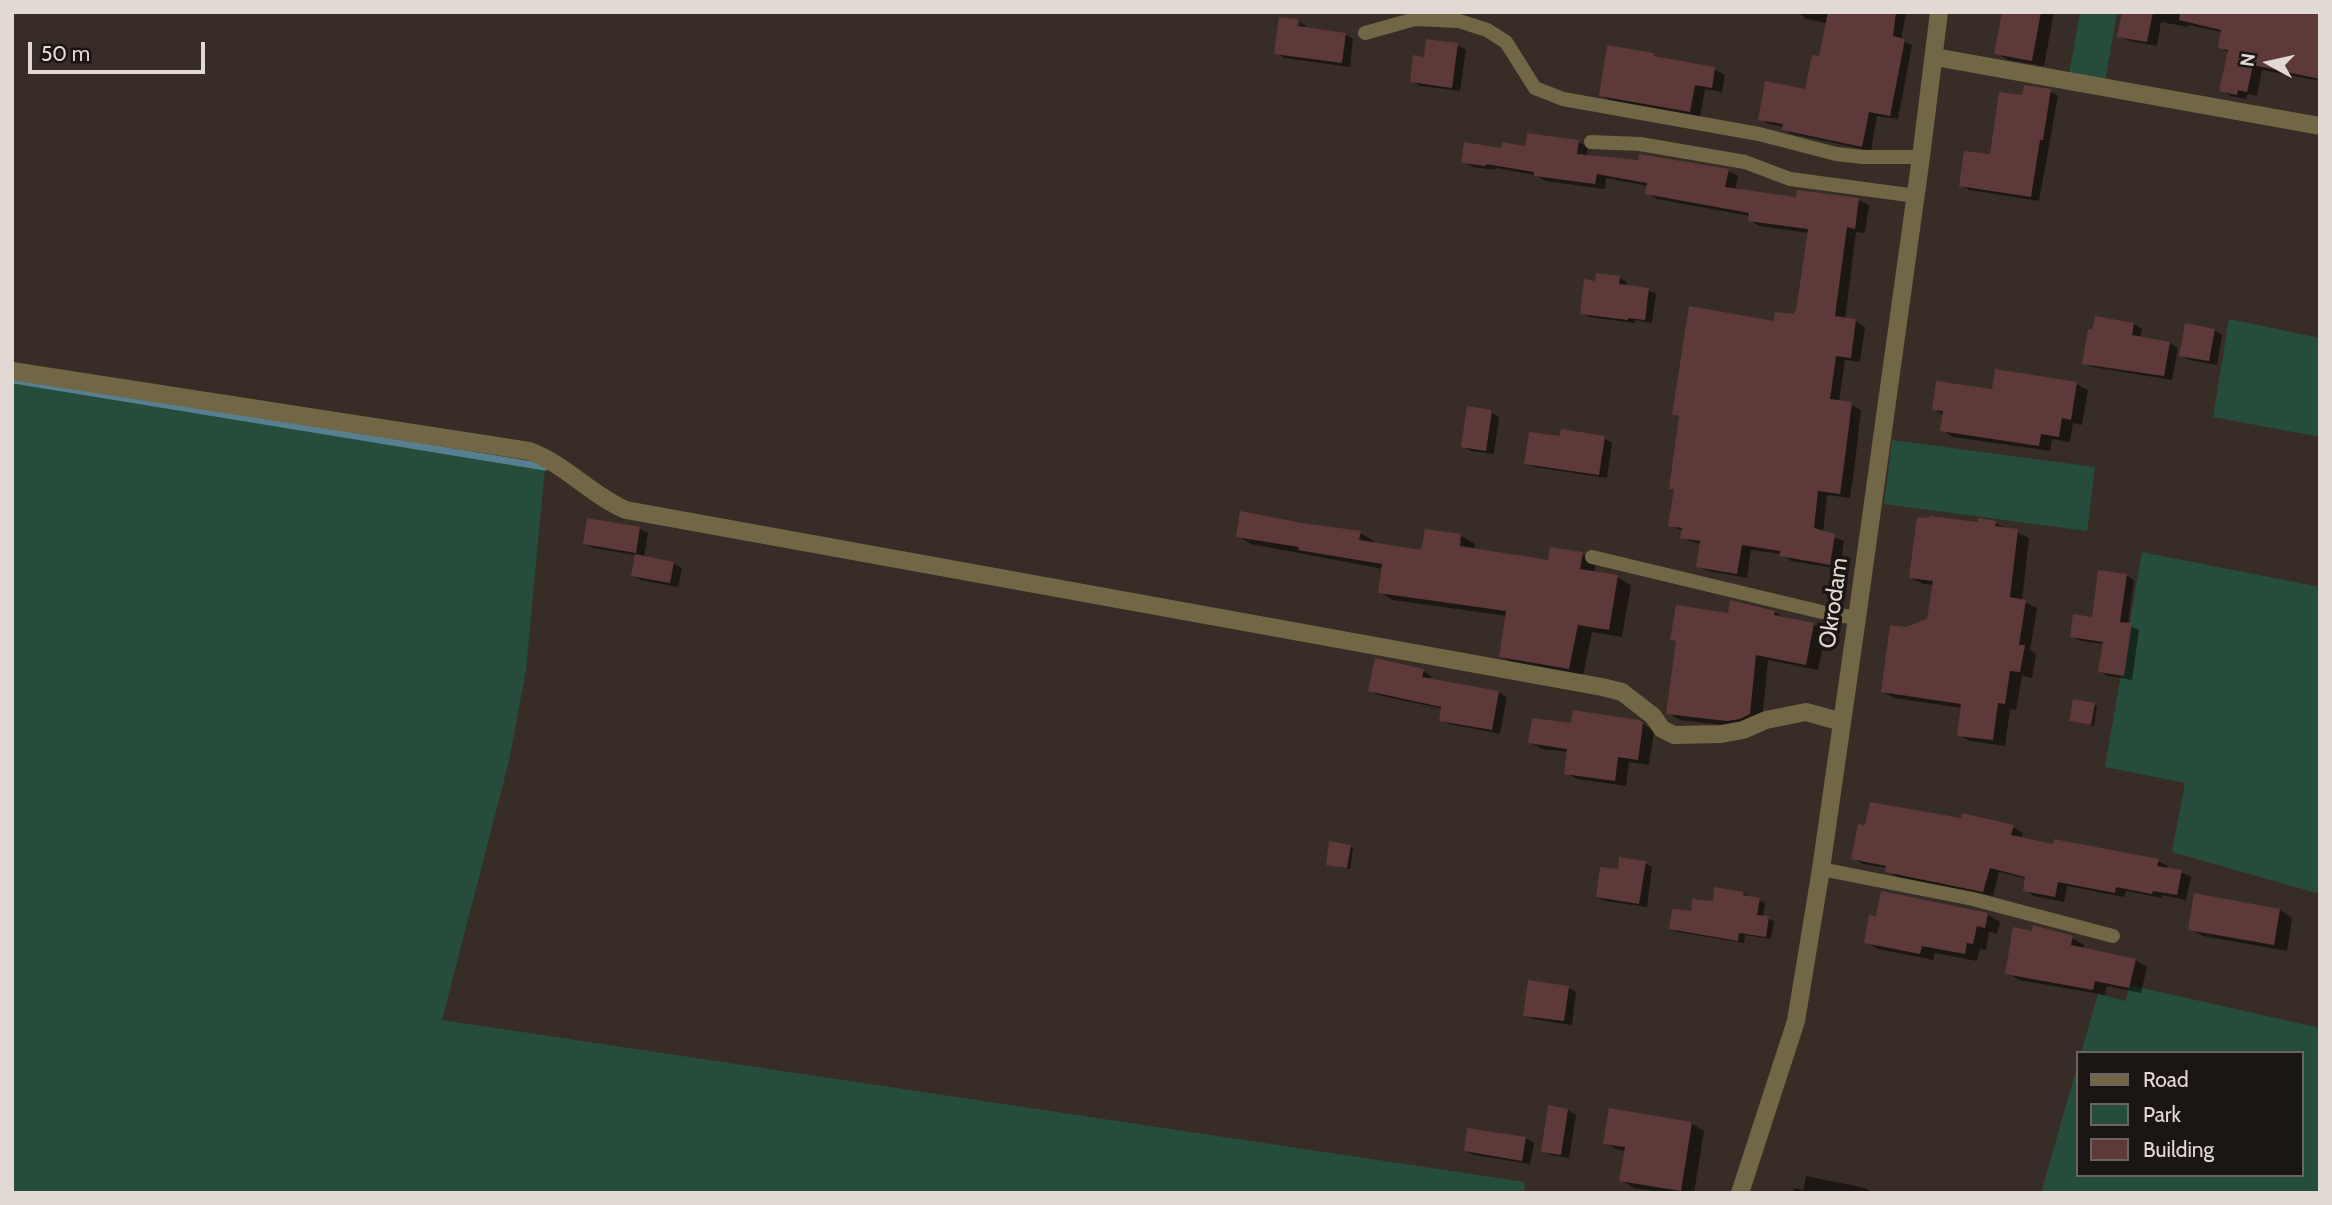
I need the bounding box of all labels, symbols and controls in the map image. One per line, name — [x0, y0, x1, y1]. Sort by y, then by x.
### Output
scale bar — [32, 28, 208, 72]
north arrow — [2234, 28, 2304, 98]
text: 50 m — [41, 41, 90, 66]
text: N — [2235, 52, 2260, 68]
street label: Okrodam — [1814, 556, 1854, 650]
legend — [2076, 1051, 2304, 1177]
text: Road — [2143, 1067, 2189, 1092]
text: Park — [2143, 1102, 2181, 1127]
text: Building — [2143, 1137, 2214, 1162]

